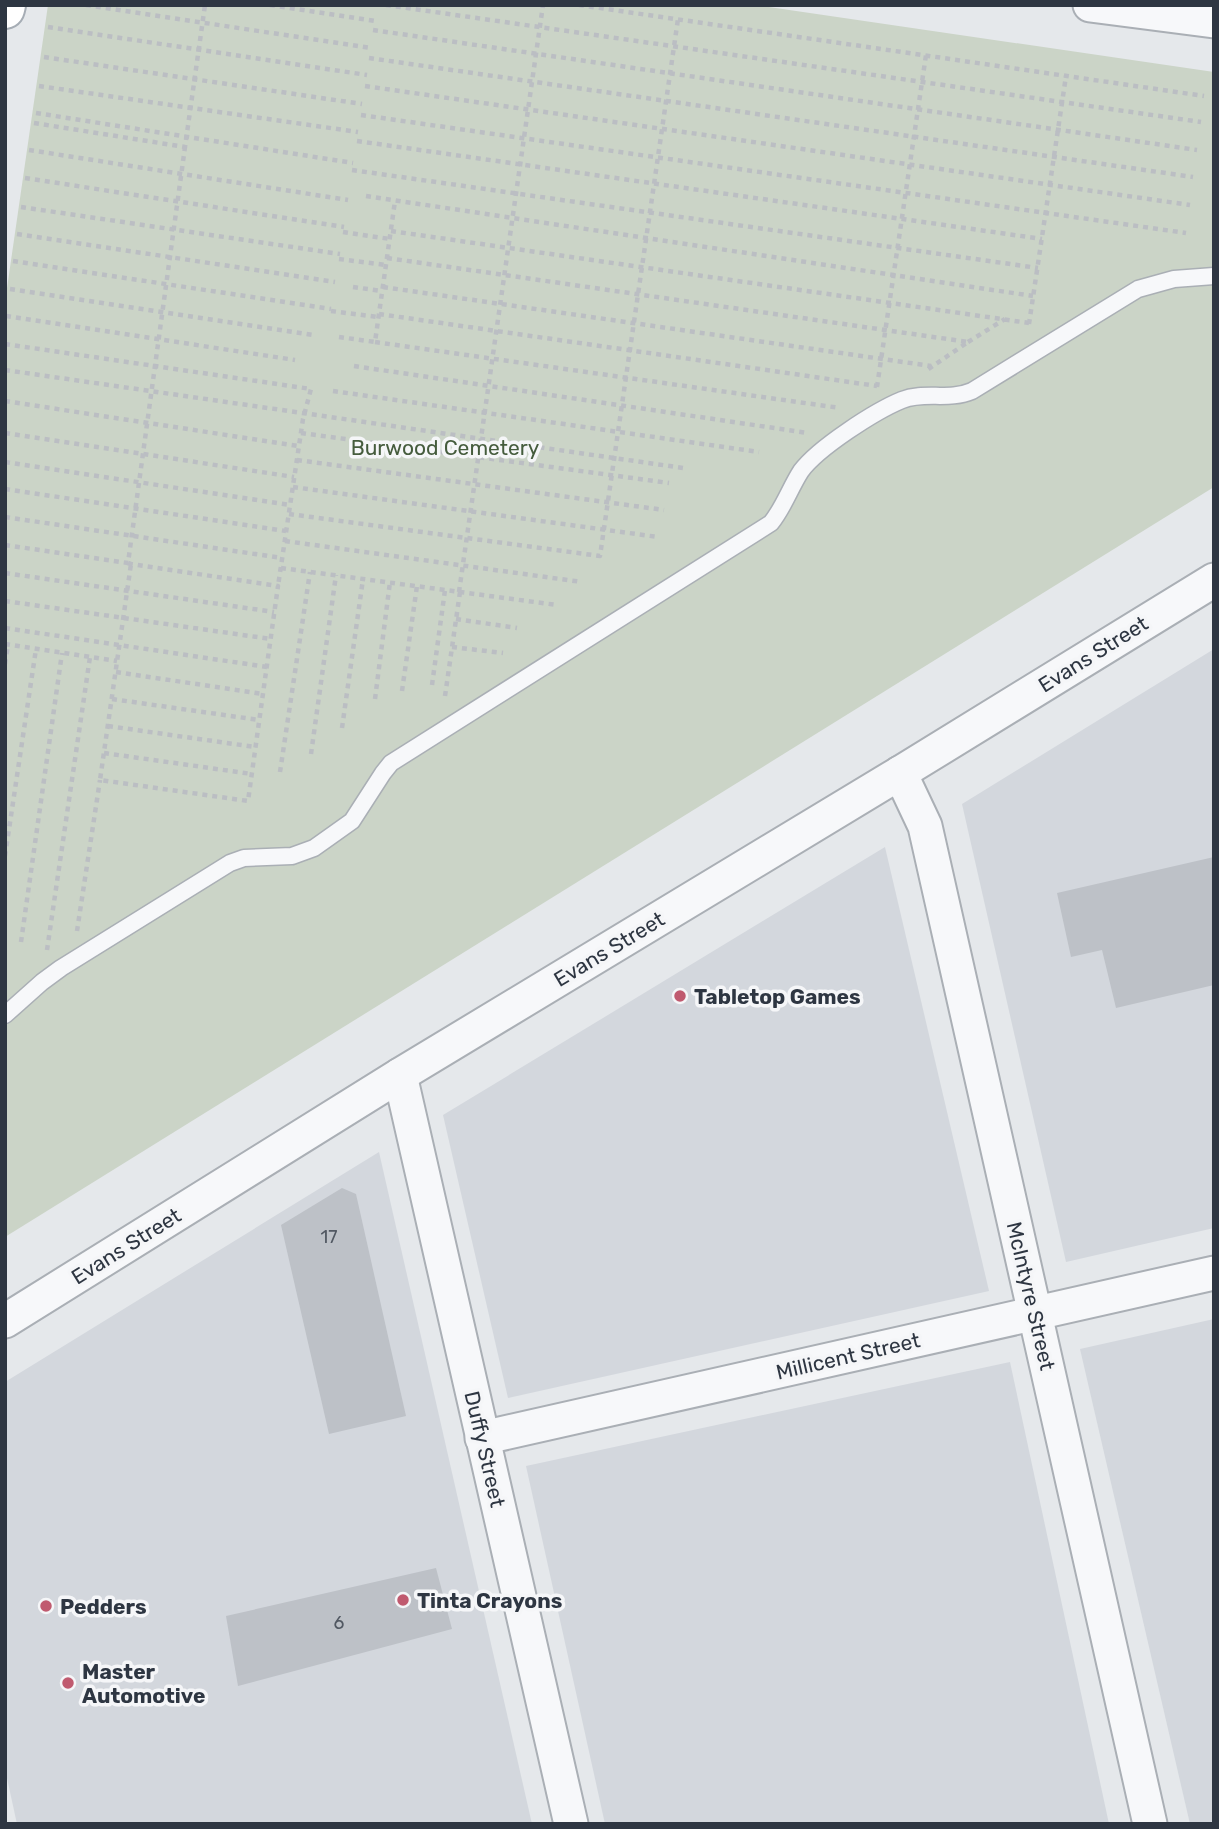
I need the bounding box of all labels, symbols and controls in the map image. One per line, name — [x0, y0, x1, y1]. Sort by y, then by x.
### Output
park label: Burwood Cemetery — [351, 435, 540, 460]
street label: Evans Street — [1034, 610, 1152, 698]
street label: Evans Street — [549, 906, 669, 992]
place label: Tabletop Games — [694, 984, 861, 1009]
marker: Tabletop Games — [672, 988, 688, 1004]
street label: Evans Street — [67, 1202, 185, 1290]
street label: McIntyre Street — [1002, 1219, 1060, 1373]
house number: 17 — [321, 1226, 337, 1248]
street label: Millicent Street — [774, 1327, 922, 1385]
street label: Duffy Street — [459, 1388, 511, 1510]
place label: Tinta Crayons — [417, 1588, 562, 1613]
marker: Tinta Crayons — [395, 1592, 411, 1608]
place label: Pedders — [60, 1594, 147, 1619]
marker: Pedders — [38, 1598, 54, 1614]
house number: 6 — [334, 1612, 345, 1634]
place label: Master Automotive — [82, 1659, 205, 1708]
marker: Master Automotive — [60, 1675, 76, 1691]

